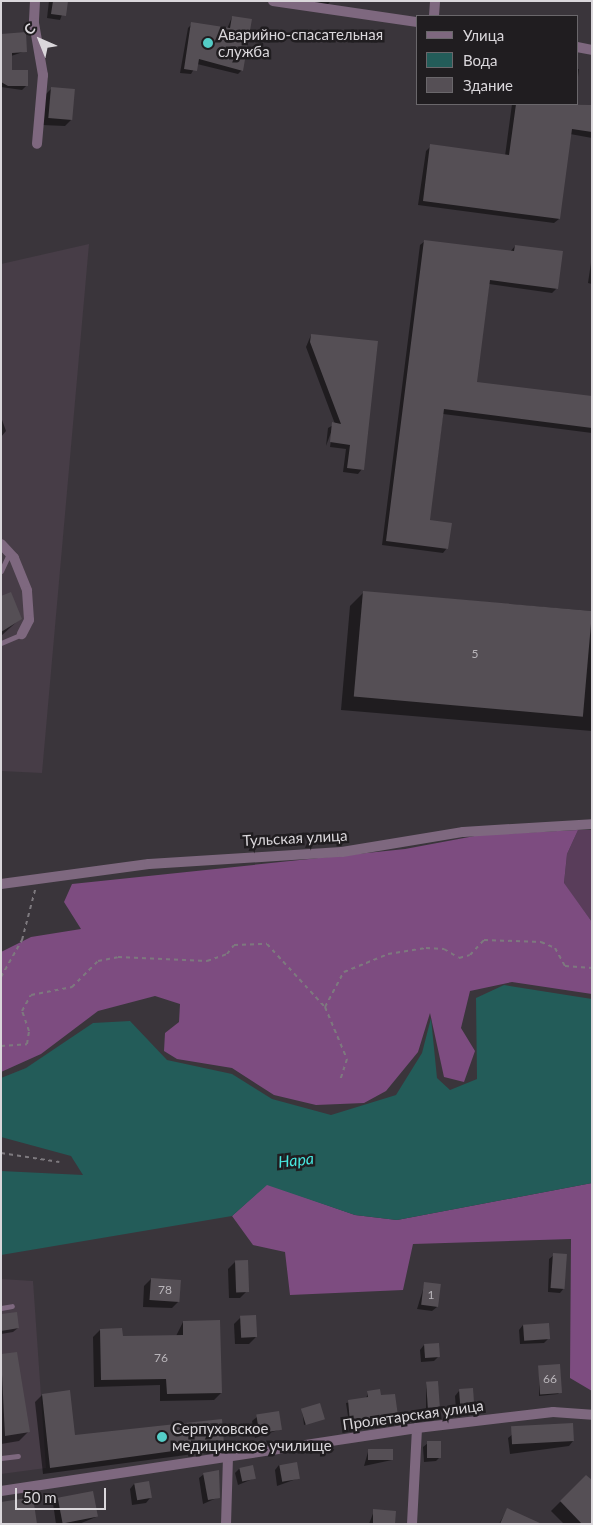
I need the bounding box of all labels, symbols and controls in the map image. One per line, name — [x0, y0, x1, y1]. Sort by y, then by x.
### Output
north arrow — [15, 15, 65, 65]
legend — [416, 15, 578, 105]
text: С — [20, 20, 38, 38]
place label: Аварийно-спасательная служба — [218, 25, 383, 60]
text: Улица — [463, 26, 504, 44]
marker: Аварийно-спасательная служба — [202, 37, 214, 49]
text: Вода — [463, 51, 498, 69]
text: Здание — [463, 76, 513, 94]
house number: 5 — [472, 647, 478, 661]
street label: Тульская улица — [242, 826, 348, 850]
water label: Нара — [277, 1149, 315, 1171]
house number: 78 — [158, 1283, 172, 1297]
house number: 1 — [428, 1288, 434, 1302]
house number: 76 — [154, 1351, 168, 1365]
house number: 66 — [543, 1372, 557, 1386]
street label: Пролетарская улица — [341, 1396, 485, 1434]
place label: Серпуховское медицинское училище — [172, 1419, 332, 1454]
marker: Серпуховское медицинское училище — [156, 1431, 168, 1443]
scale bar — [18, 1478, 109, 1510]
text: 50 m — [23, 1488, 57, 1506]

